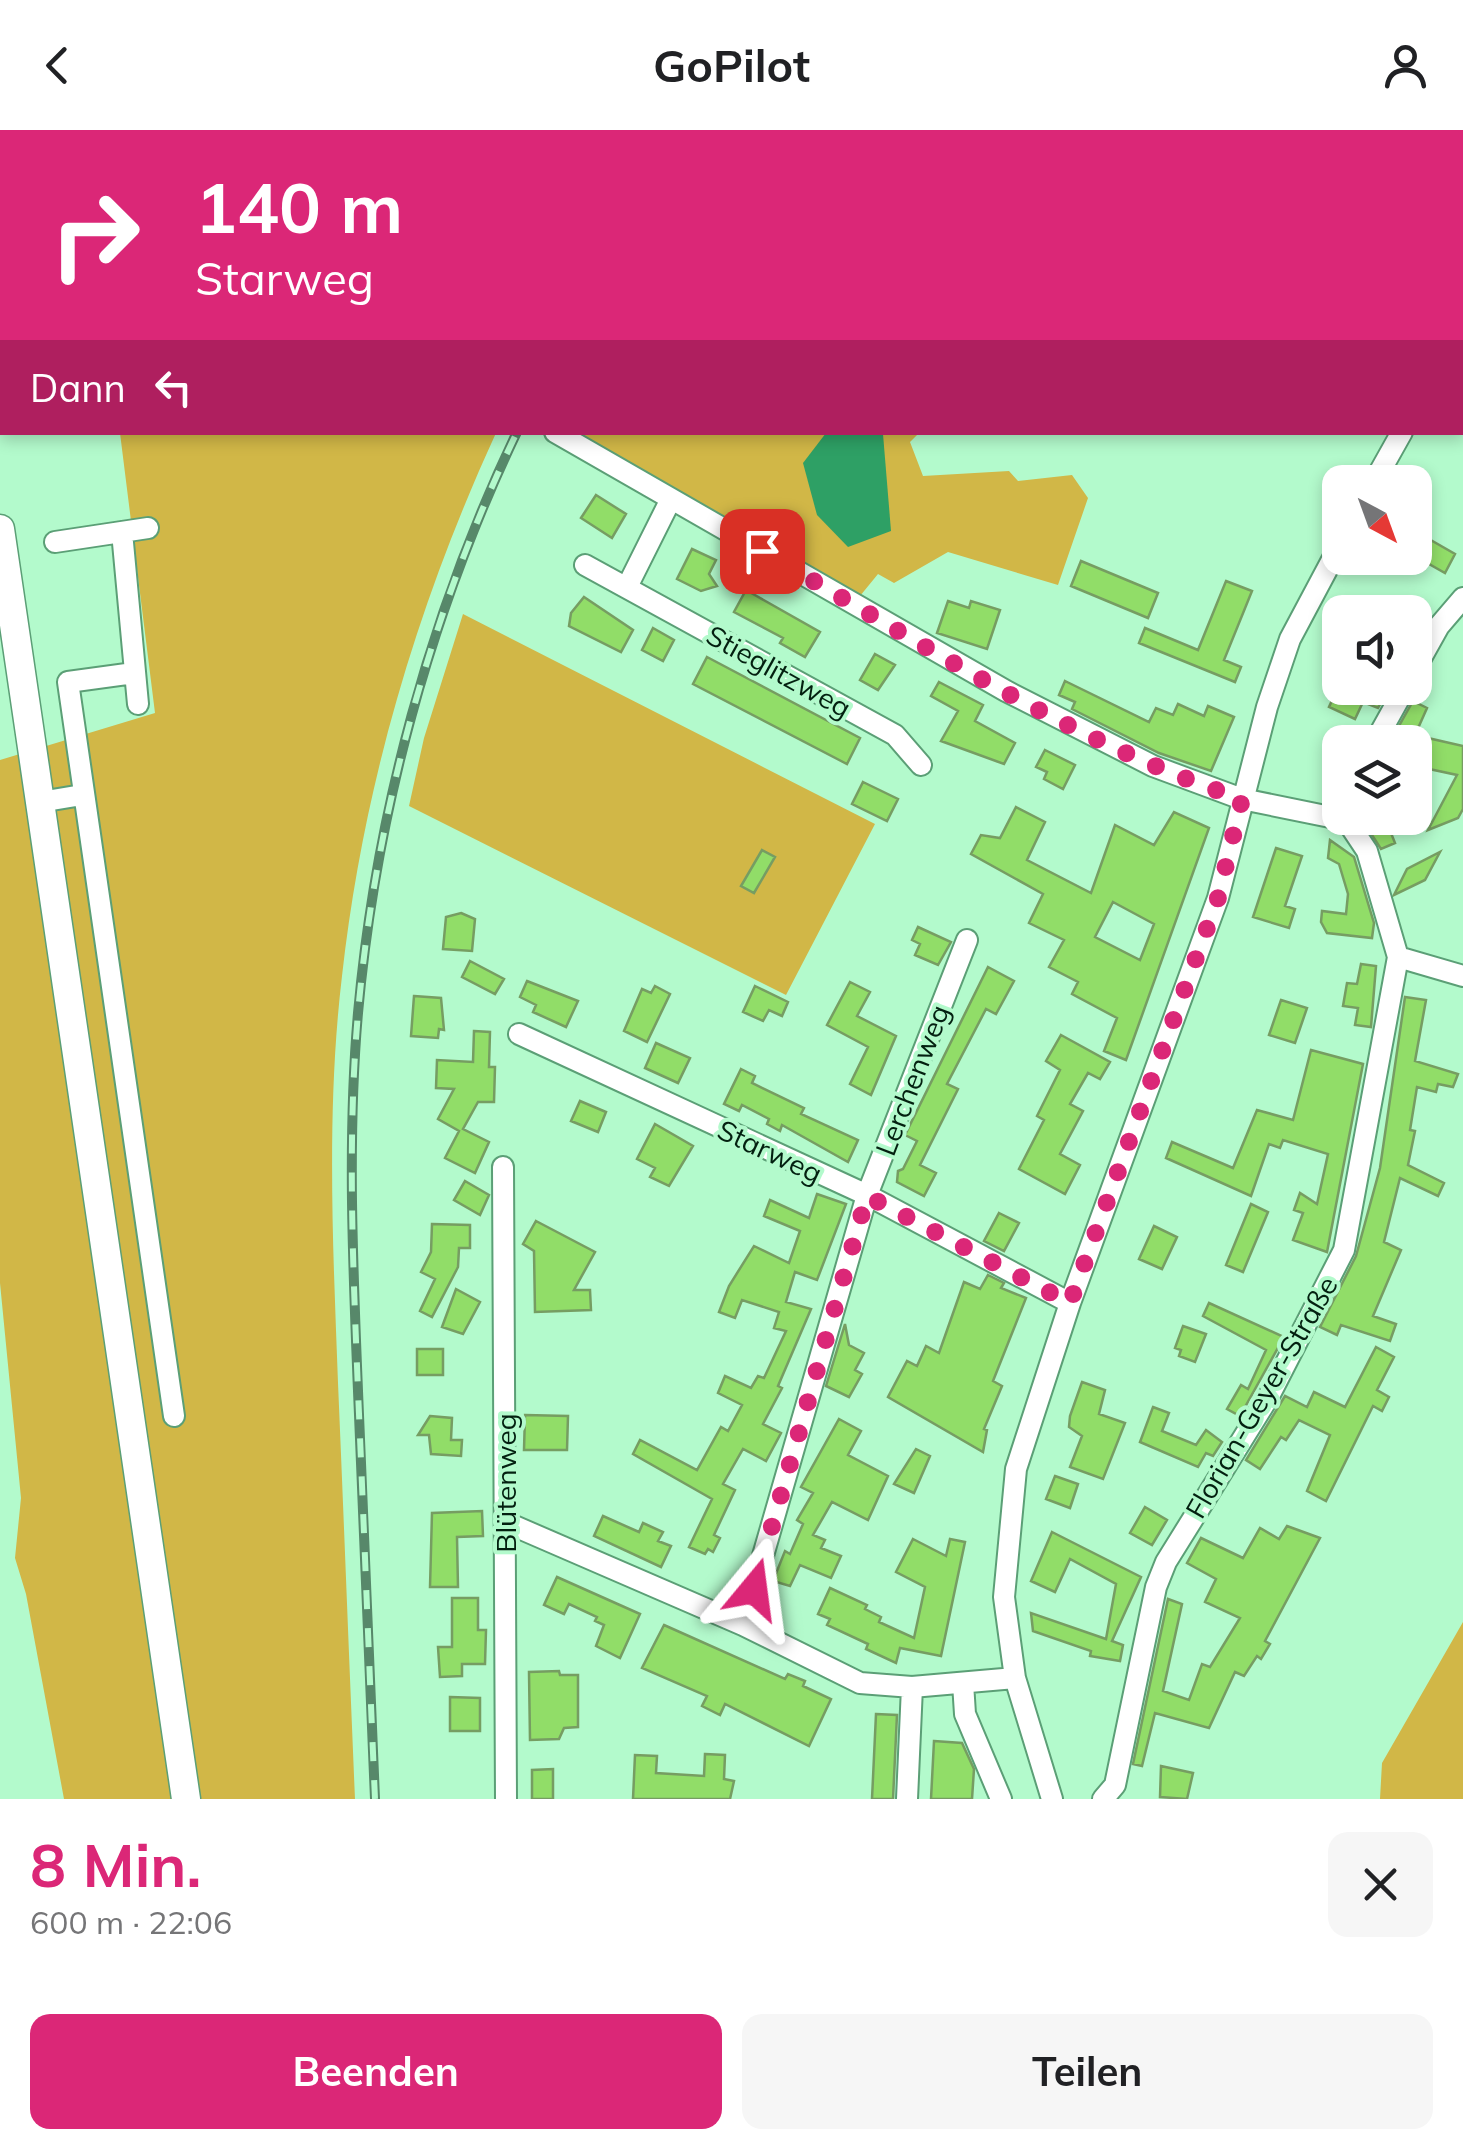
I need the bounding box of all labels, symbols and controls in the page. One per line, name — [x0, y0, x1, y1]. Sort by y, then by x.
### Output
text: GoPilot — [653, 37, 810, 93]
icon: back — [30, 38, 85, 93]
icon: person — [1378, 38, 1433, 93]
text: 140 m — [195, 163, 403, 251]
icon: right — [30, 170, 160, 300]
text: Starweg — [195, 250, 374, 306]
icon: left — [146, 360, 201, 415]
text: Dann — [30, 364, 126, 412]
north arrow — [1322, 465, 1432, 575]
map controls — [1322, 465, 1432, 835]
pin — [720, 509, 805, 594]
icon: arrive — [735, 524, 790, 579]
button: sound — [1322, 595, 1432, 705]
street label: Stieglitzweg — [701, 617, 857, 725]
button: layers — [1322, 725, 1432, 835]
street label: Lerchenweg — [867, 1000, 957, 1160]
street label: Starweg — [712, 1112, 828, 1190]
street label: Florian-Geyer-Straße — [1177, 1270, 1345, 1524]
street label: Blütenweg — [488, 1413, 523, 1553]
position arrow — [702, 1537, 806, 1641]
text: 8 Min. — [30, 1827, 201, 1902]
button: close — [1328, 1832, 1433, 1937]
text: 600 m · 22:06 — [30, 1902, 232, 1942]
button: Beenden — [30, 2014, 722, 2129]
button: Teilen — [742, 2014, 1433, 2129]

